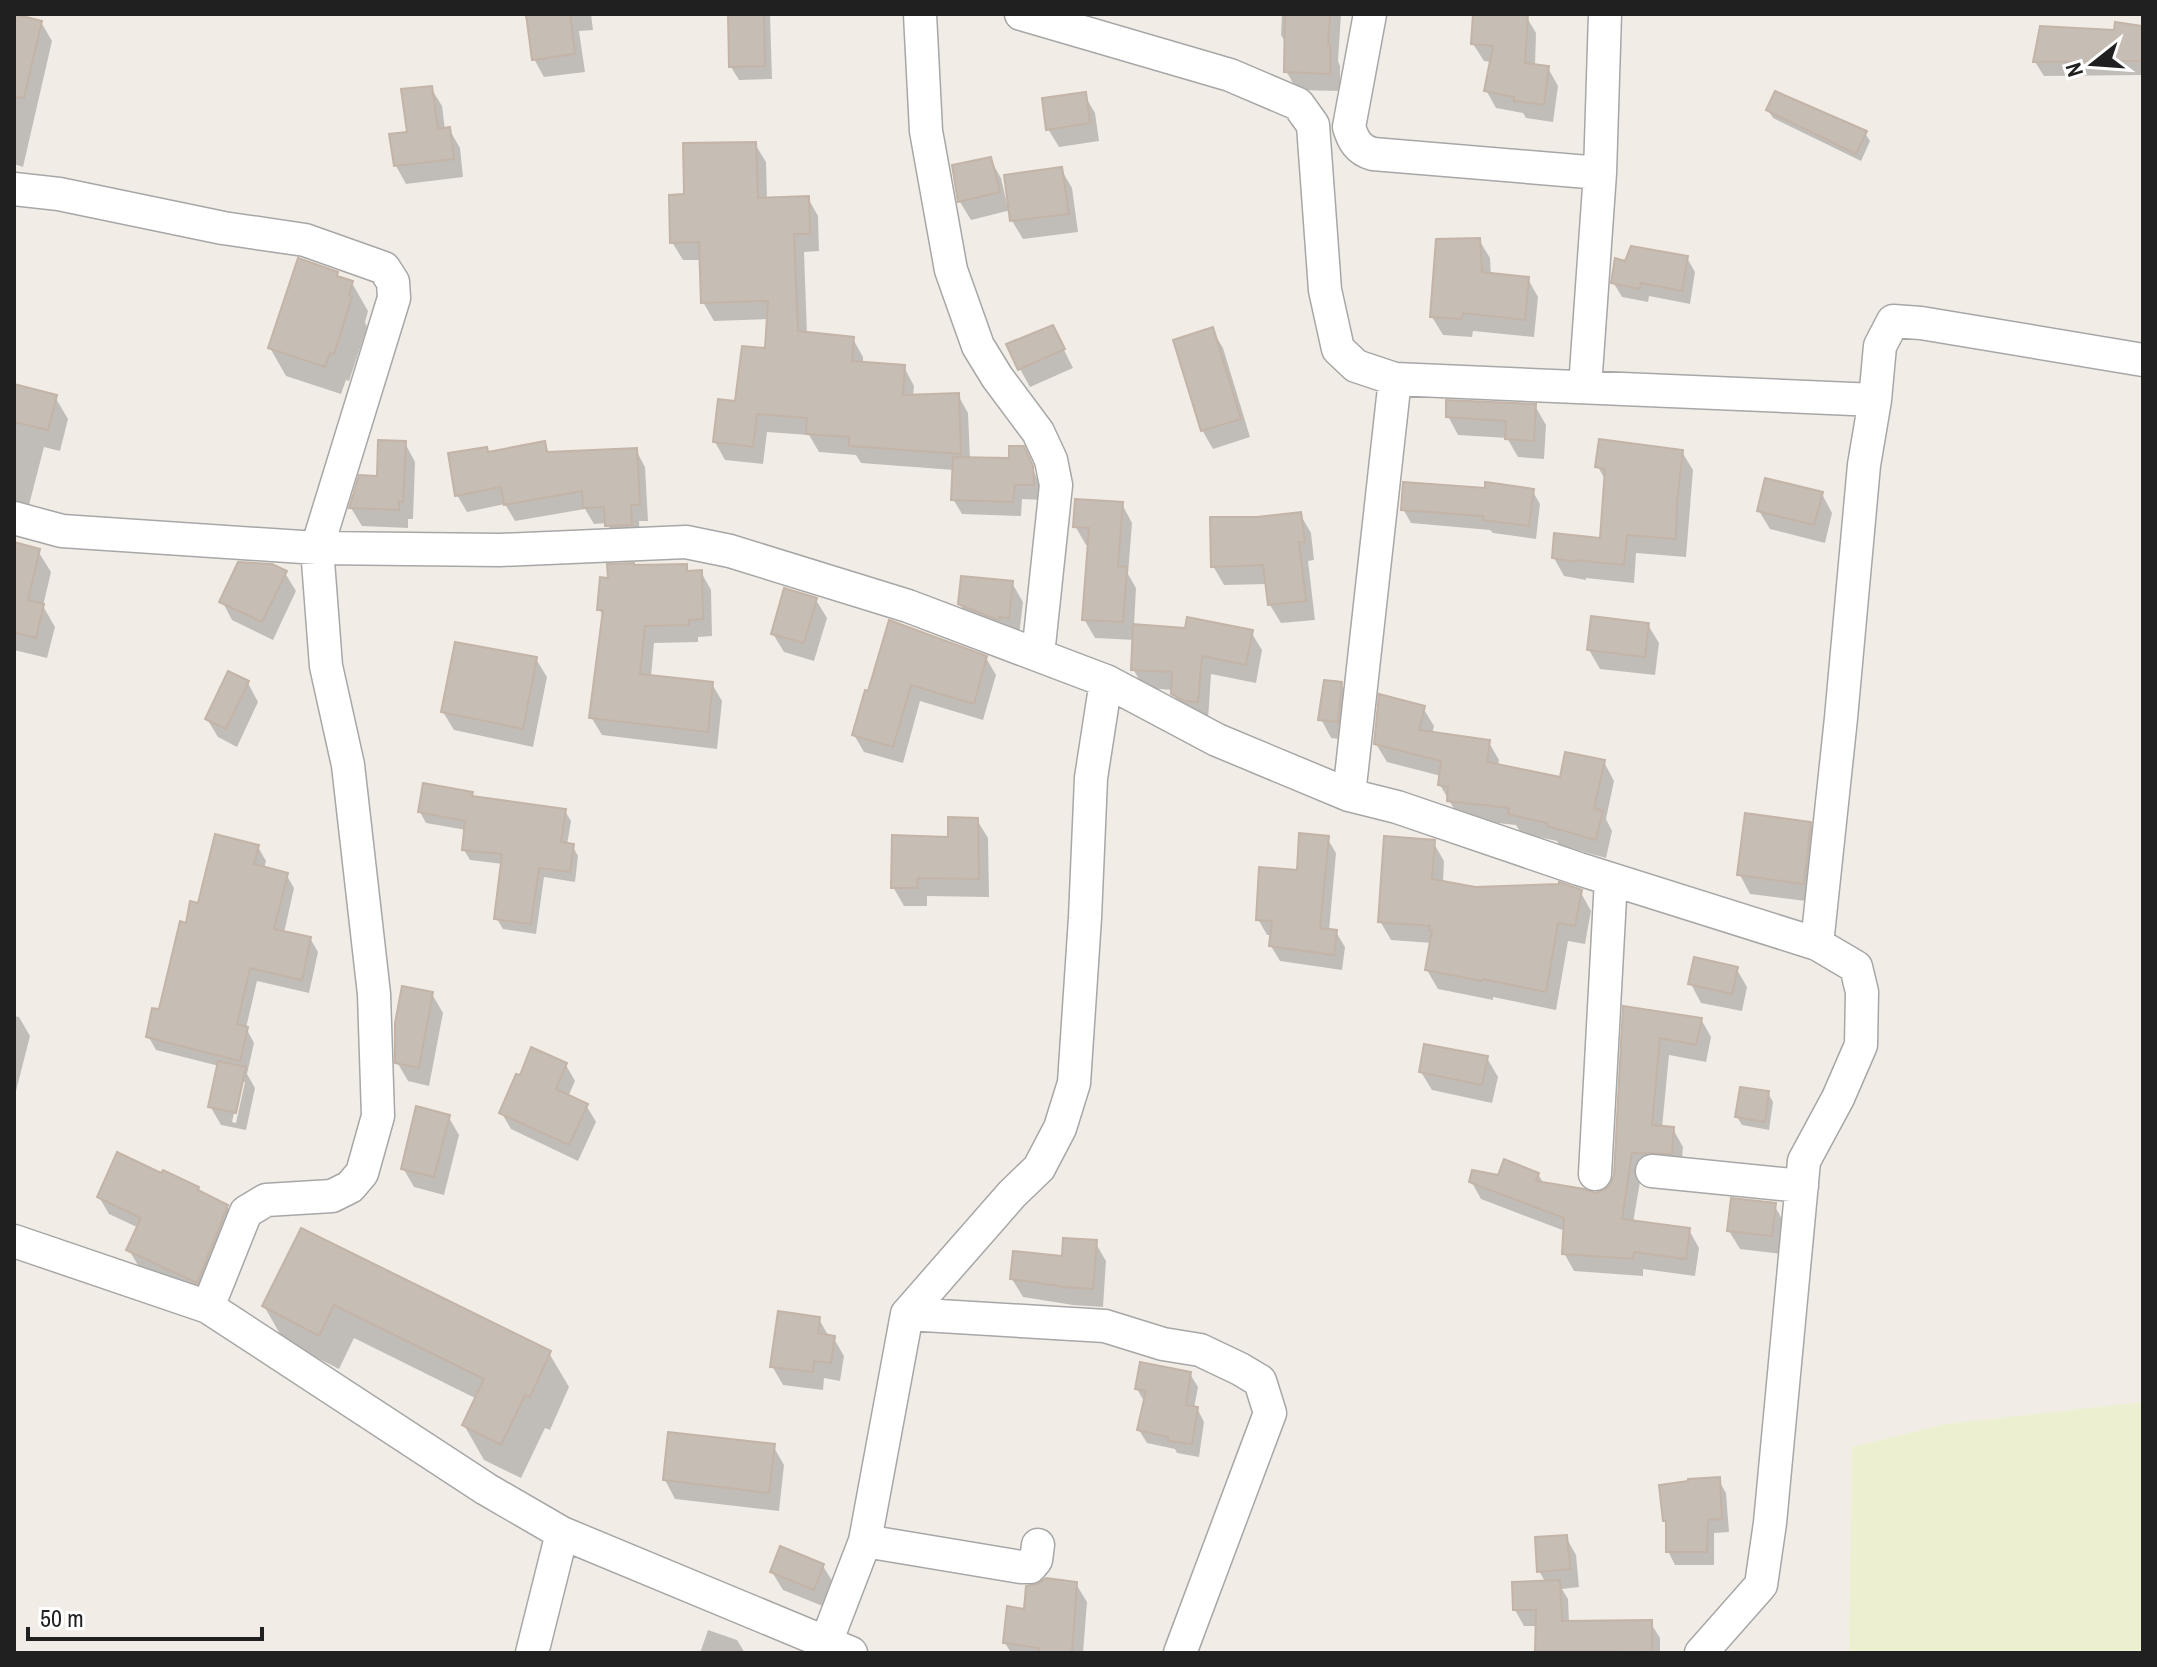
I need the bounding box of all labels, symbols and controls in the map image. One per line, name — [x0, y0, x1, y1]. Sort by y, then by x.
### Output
north arrow — [2053, 24, 2133, 104]
text: N — [2058, 59, 2090, 80]
scale bar — [28, 1591, 262, 1641]
text: 50 m — [40, 1602, 84, 1634]

